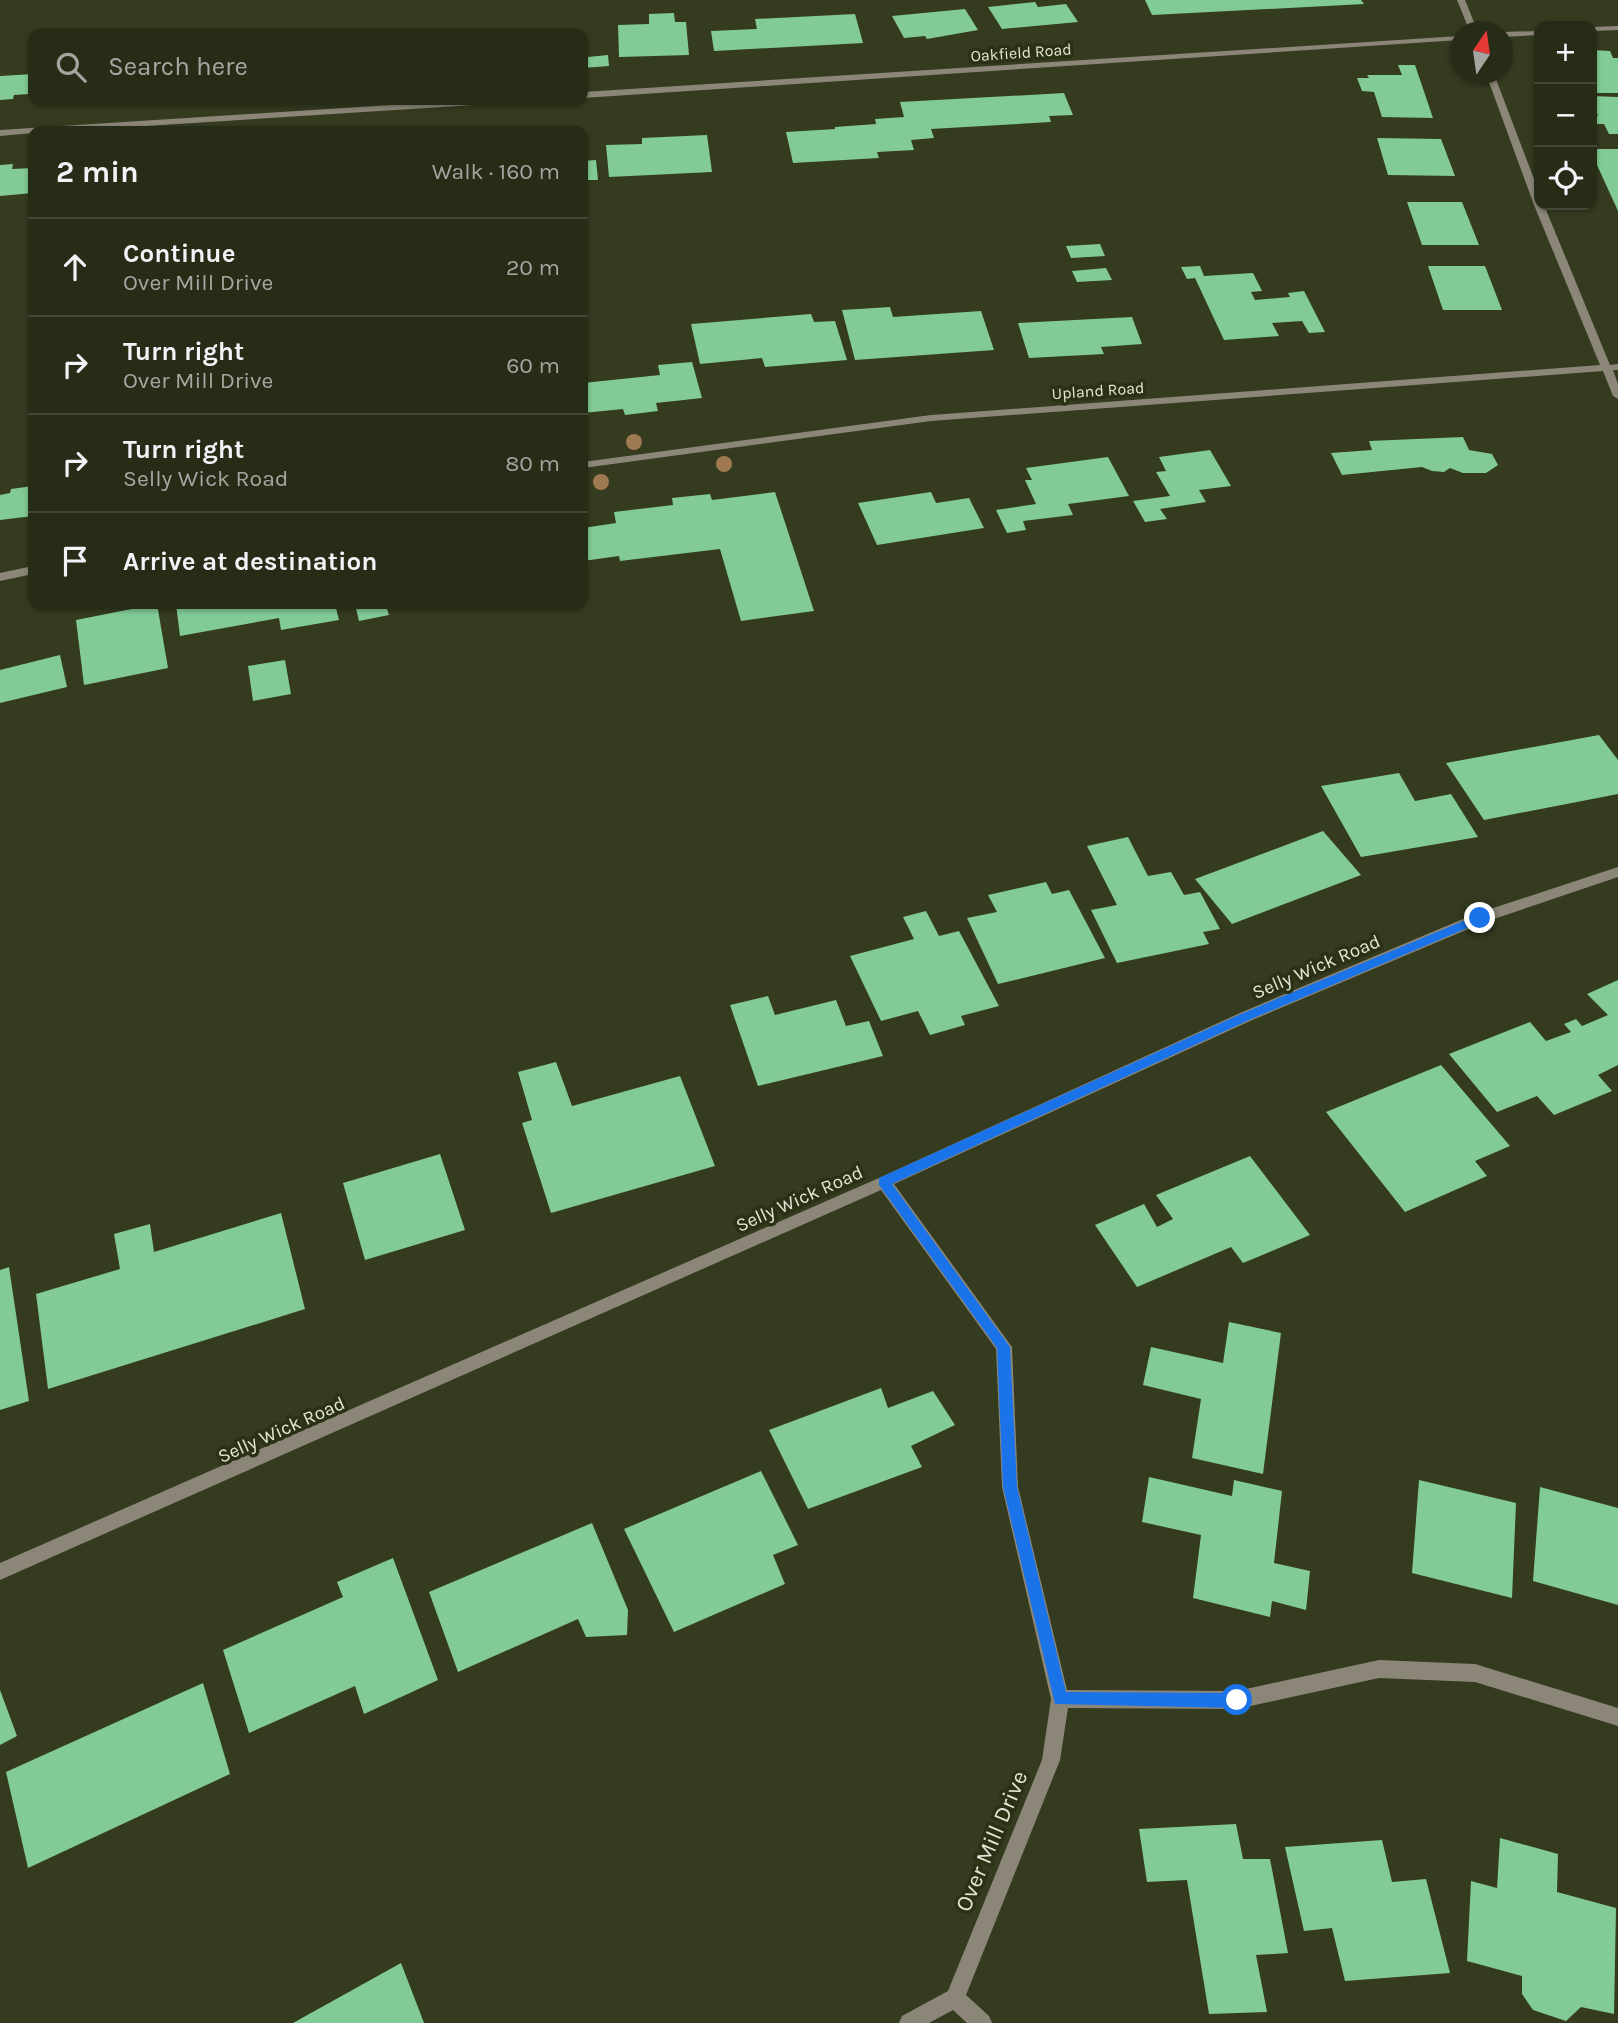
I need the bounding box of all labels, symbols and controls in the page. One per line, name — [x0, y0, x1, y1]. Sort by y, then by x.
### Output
north arrow — [1450, 21, 1513, 84]
map controls — [1534, 21, 1597, 210]
button: + — [1534, 21, 1597, 84]
search box — [28, 28, 588, 105]
street label: Oakfield Road — [970, 39, 1072, 66]
icon: search — [52, 48, 90, 86]
text: Search here — [108, 51, 248, 82]
button: − — [1534, 84, 1597, 147]
button: locate — [1534, 147, 1597, 210]
text: 2 min — [56, 154, 139, 190]
text: Walk · 160 m — [432, 158, 560, 185]
text: Continue — [123, 238, 235, 269]
icon: ahead — [56, 248, 94, 286]
text: 20 m — [506, 254, 560, 281]
text: Over Mill Drive — [123, 269, 273, 296]
text: Turn right — [123, 336, 244, 367]
icon: right — [56, 346, 94, 384]
text: 60 m — [506, 352, 560, 379]
text: Over Mill Drive — [123, 367, 273, 394]
street label: Upland Road — [1051, 378, 1145, 403]
text: Turn right — [123, 434, 244, 465]
icon: right — [56, 444, 94, 482]
text: 80 m — [505, 450, 560, 477]
text: Selly Wick Road — [123, 465, 288, 492]
icon: arrive — [56, 542, 94, 580]
text: Arrive at destination — [123, 546, 377, 577]
route end — [1464, 902, 1495, 933]
street label: Selly Wick Road — [1249, 930, 1384, 1004]
street label: Selly Wick Road — [733, 1161, 866, 1237]
street label: Selly Wick Road — [215, 1392, 348, 1468]
route start — [1221, 1684, 1252, 1715]
street label: Over Mill Drive — [950, 1767, 1033, 1916]

